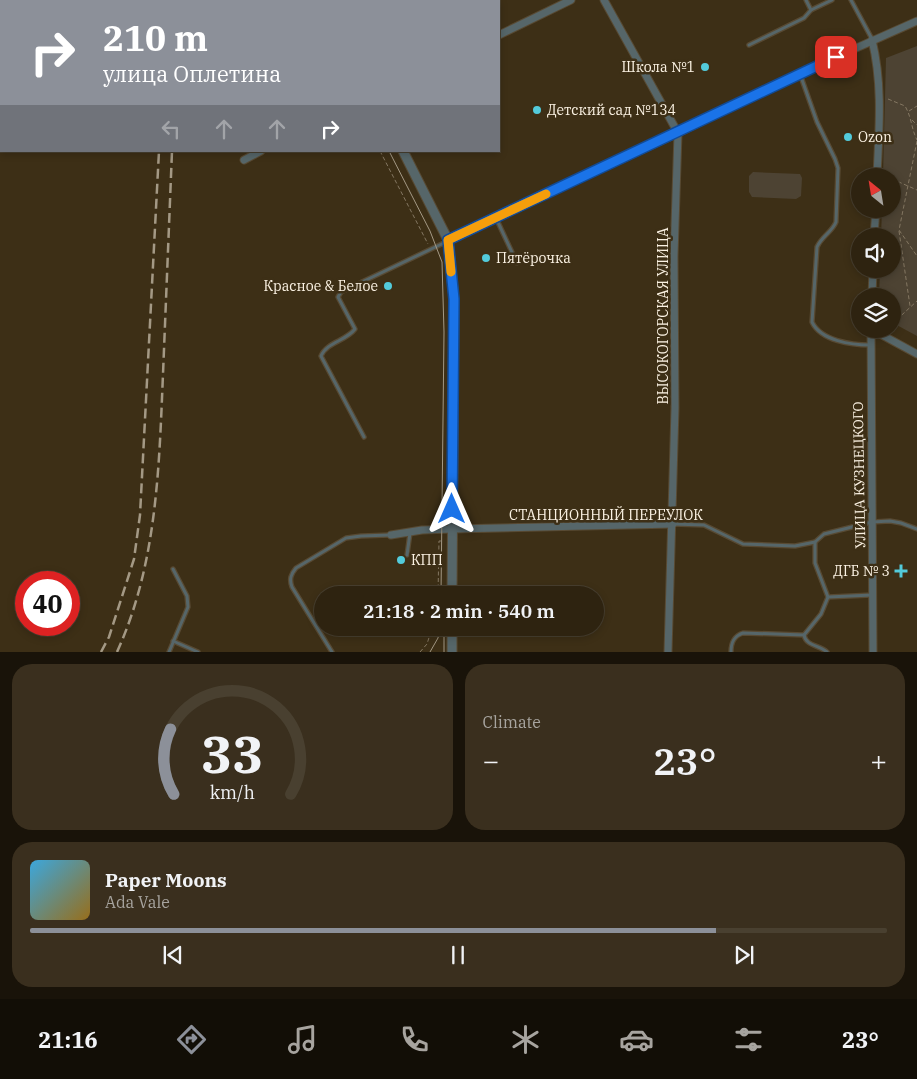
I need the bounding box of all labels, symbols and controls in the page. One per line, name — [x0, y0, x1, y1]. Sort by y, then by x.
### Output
text: 210 m — [103, 15, 208, 61]
icon: right — [20, 20, 85, 85]
pin — [815, 36, 857, 78]
icon: arrive — [822, 43, 850, 71]
place label: Школа №1 — [622, 58, 695, 76]
text: улица Оплетина — [103, 59, 281, 88]
marker: Школа №1 — [699, 61, 711, 73]
place label: Детский сад №134 — [547, 101, 676, 119]
marker: Детский сад №134 — [531, 104, 543, 116]
icon: left — [157, 115, 185, 143]
icon: ahead — [210, 115, 238, 143]
icon: ahead — [263, 115, 291, 143]
icon: right — [316, 115, 344, 143]
place label: Ozon — [858, 128, 892, 146]
marker: Ozon — [842, 131, 854, 143]
north arrow — [851, 168, 901, 218]
map controls — [851, 168, 901, 338]
street label: ВЫСОКОГОРСКАЯ УЛИЦА — [654, 227, 672, 405]
button: sound — [851, 228, 901, 278]
place label: Пятёрочка — [496, 249, 571, 267]
marker: Пятёрочка — [480, 252, 492, 264]
place label: Красное & Белое — [264, 277, 378, 295]
marker: Красное & Белое — [382, 280, 394, 292]
button: layers — [851, 288, 901, 338]
street label: УЛИЦА КУЗНЕЦКОГО — [849, 401, 869, 549]
position arrow — [425, 482, 477, 534]
street label: СТАНЦИОННЫЙ ПЕРЕУЛОК — [509, 506, 703, 524]
place label: КПП — [411, 551, 443, 569]
marker: КПП — [395, 554, 407, 566]
place label: ДГБ № 3 — [833, 562, 890, 580]
marker: ДГБ № 3 — [894, 564, 908, 578]
speed limit sign: 40 — [15, 571, 80, 636]
text: 21:18 · 2 min · 540 m — [363, 599, 555, 623]
text: Climate — [483, 712, 541, 732]
text: 33 — [201, 720, 263, 787]
text: 23° — [653, 736, 716, 785]
text: − — [483, 742, 499, 779]
text: + — [870, 742, 887, 779]
text: km/h — [210, 781, 255, 804]
text: Paper Moons — [105, 868, 227, 892]
text: Ada Vale — [105, 892, 170, 912]
icon: previous — [159, 941, 187, 969]
icon: pause — [444, 941, 472, 969]
icon: next — [730, 941, 758, 969]
icon: directions — [174, 1022, 209, 1057]
icon: music — [285, 1022, 320, 1057]
icon: phone — [397, 1022, 432, 1057]
icon: climate — [508, 1022, 543, 1057]
icon: car — [619, 1022, 654, 1057]
icon: filters — [731, 1022, 766, 1057]
text: 21:16 — [38, 1025, 98, 1054]
text: 23° — [842, 1025, 879, 1054]

